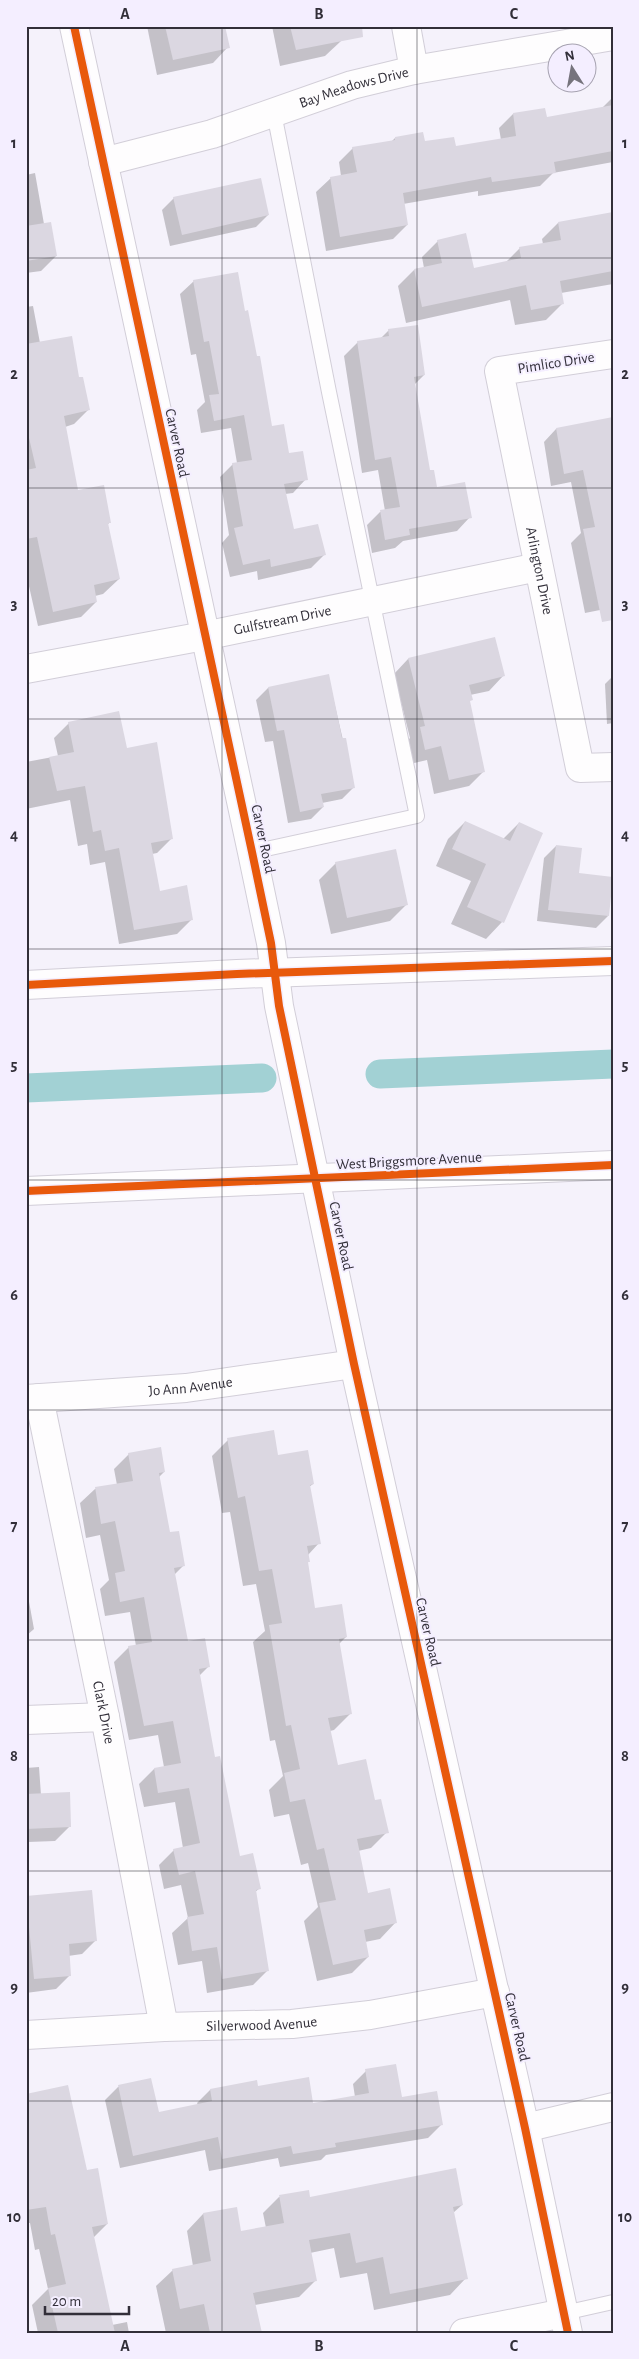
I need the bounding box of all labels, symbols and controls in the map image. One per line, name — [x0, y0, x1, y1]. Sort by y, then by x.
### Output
text: A — [120, 6, 130, 22]
text: B — [314, 6, 324, 22]
text: C — [510, 6, 519, 22]
north arrow — [546, 42, 596, 92]
text: N — [564, 48, 576, 64]
street label: Bay Meadows Drive — [297, 64, 410, 110]
text: 1 — [11, 135, 17, 151]
text: 1 — [622, 135, 628, 151]
street label: Pimlico Drive — [517, 350, 596, 376]
text: 2 — [10, 366, 18, 382]
text: 2 — [621, 366, 629, 382]
street label: Carver Road — [162, 407, 192, 479]
street label: Arlington Drive — [523, 525, 556, 616]
text: 3 — [11, 596, 18, 612]
text: 3 — [622, 596, 629, 612]
street label: Gulfstream Drive — [232, 602, 333, 637]
street label: Carver Road — [248, 803, 278, 875]
text: 4 — [10, 827, 18, 843]
text: 4 — [621, 827, 629, 843]
text: 5 — [11, 1057, 18, 1073]
text: 5 — [622, 1057, 629, 1073]
street label: West Briggsmore Avenue — [336, 1150, 482, 1172]
street label: Carver Road — [326, 1200, 356, 1272]
text: 6 — [10, 1287, 18, 1303]
text: 6 — [621, 1287, 629, 1303]
street label: Jo Ann Avenue — [148, 1374, 233, 1398]
text: 7 — [11, 1518, 18, 1534]
text: 7 — [622, 1518, 629, 1534]
street label: Carver Road — [413, 1596, 443, 1668]
street label: Clark Drive — [90, 1680, 117, 1745]
text: 8 — [10, 1748, 18, 1764]
text: 8 — [621, 1748, 629, 1764]
text: 9 — [10, 1979, 18, 1995]
text: 9 — [621, 1979, 629, 1995]
street label: Carver Road — [502, 1991, 532, 2063]
street label: Silverwood Avenue — [206, 2014, 318, 2034]
text: 10 — [7, 2209, 21, 2225]
text: 10 — [618, 2209, 632, 2225]
scale bar — [45, 2284, 129, 2316]
text: 20 m — [52, 2294, 81, 2309]
text: A — [120, 2338, 130, 2354]
text: B — [314, 2338, 324, 2354]
text: C — [510, 2338, 519, 2354]

